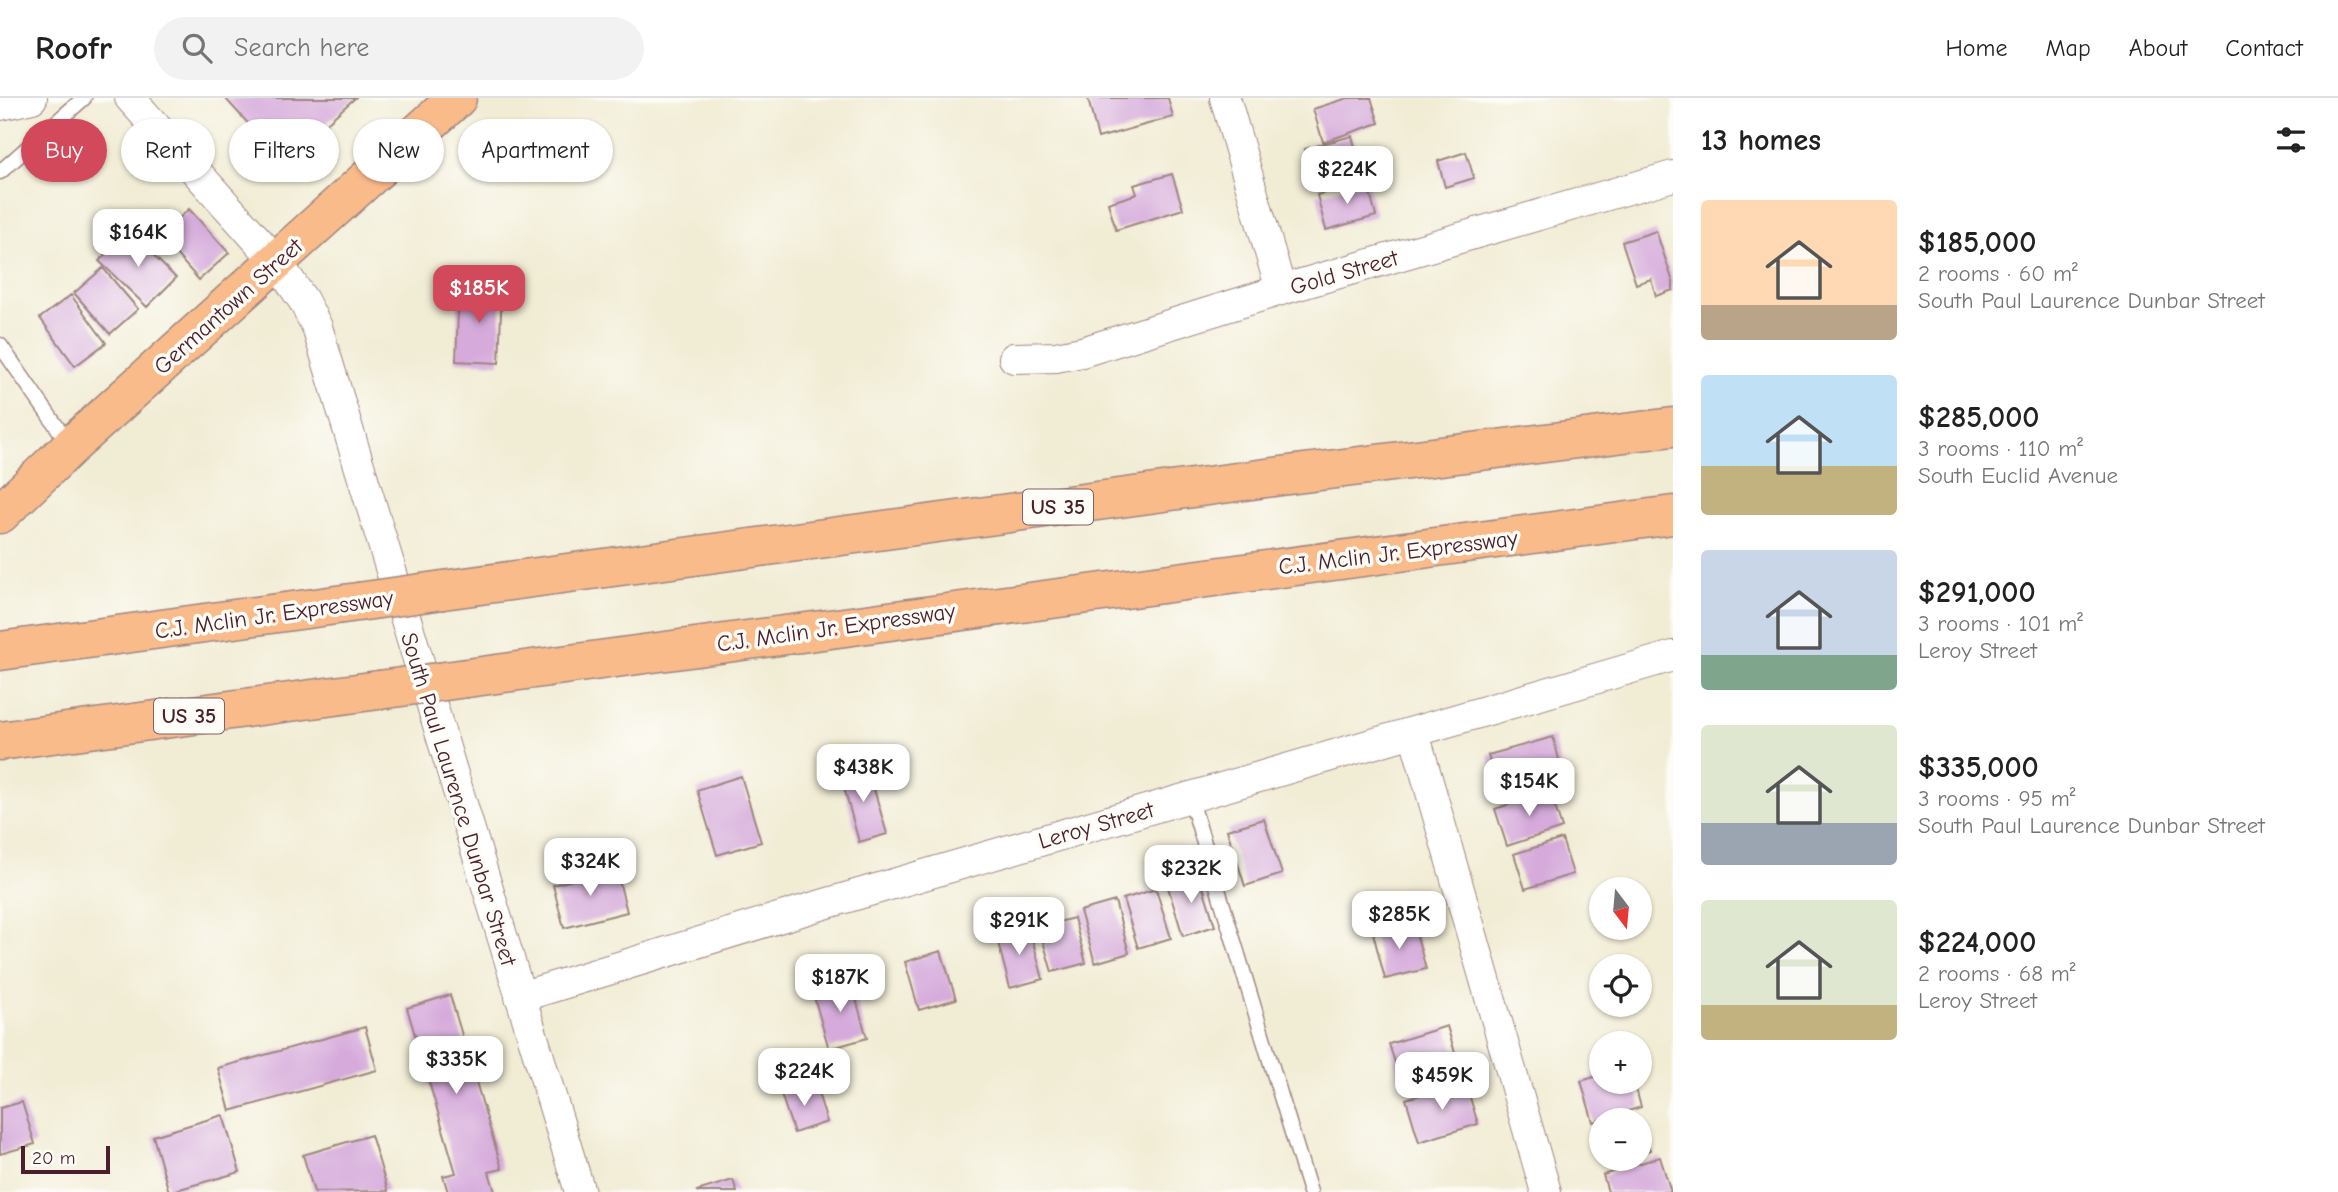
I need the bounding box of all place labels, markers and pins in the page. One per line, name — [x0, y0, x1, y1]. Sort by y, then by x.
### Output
pin: $224K — [1298, 146, 1396, 206]
pin: $164K — [89, 209, 187, 269]
pin: $185K — [430, 266, 528, 325]
pin: $438K — [814, 744, 912, 804]
pin: $154K — [1480, 758, 1578, 818]
pin: $324K — [541, 838, 639, 898]
pin: $232K — [1142, 846, 1240, 905]
pin: $285K — [1350, 892, 1448, 951]
pin: $291K — [970, 898, 1068, 957]
pin: $187K — [791, 954, 889, 1014]
pin: $335K — [407, 1037, 505, 1096]
pin: $224K — [755, 1048, 853, 1108]
pin: $459K — [1393, 1052, 1491, 1112]

